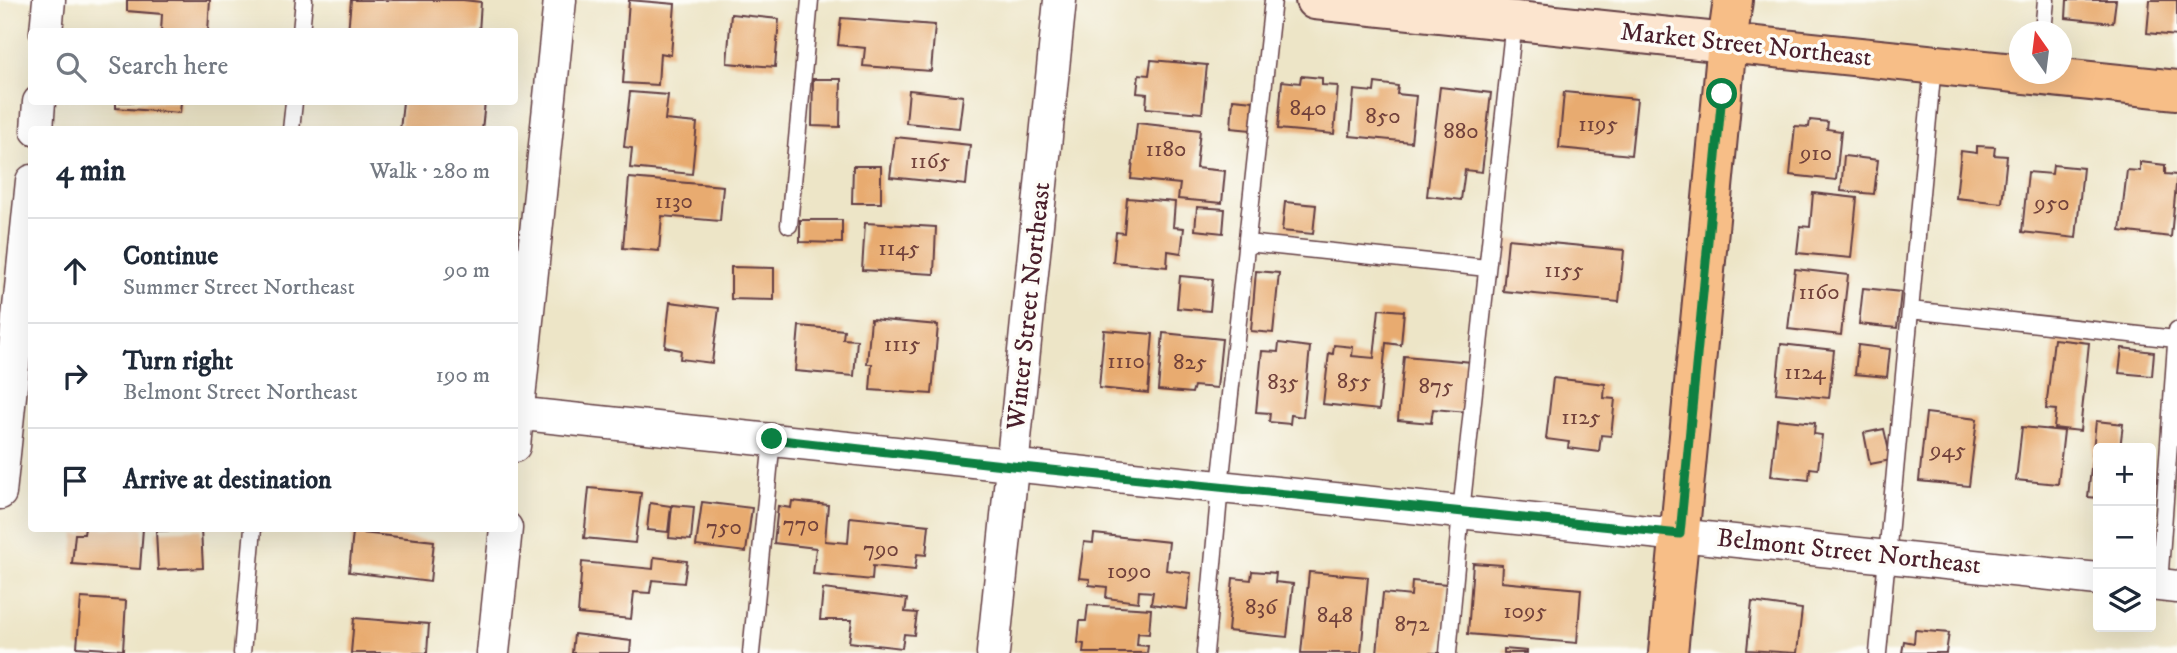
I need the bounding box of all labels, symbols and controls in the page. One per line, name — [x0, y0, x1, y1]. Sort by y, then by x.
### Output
street label: Market Street Northeast — [1619, 15, 1873, 75]
north arrow — [2009, 21, 2072, 84]
search box — [28, 28, 518, 105]
icon: search — [52, 48, 90, 86]
text: Search here — [108, 50, 228, 83]
route start — [1706, 78, 1737, 109]
house number: 840 — [1289, 94, 1327, 123]
house number: 850 — [1365, 102, 1401, 131]
house number: 1195 — [1578, 110, 1618, 139]
house number: 880 — [1443, 117, 1479, 146]
house number: 1180 — [1146, 135, 1186, 164]
house number: 910 — [1799, 139, 1832, 168]
house number: 1165 — [910, 147, 950, 176]
text: 4 min — [56, 153, 126, 190]
text: Walk · 280 m — [369, 157, 490, 186]
street label: Winter Street Northeast — [999, 180, 1058, 433]
house number: 1130 — [655, 187, 693, 216]
house number: 950 — [2033, 189, 2070, 218]
house number: 1145 — [878, 234, 920, 263]
text: Continue — [123, 240, 218, 273]
icon: ahead — [56, 252, 94, 290]
text: 90 m — [444, 256, 490, 285]
house number: 1155 — [1544, 256, 1584, 285]
text: Summer Street Northeast — [123, 273, 355, 302]
house number: 1160 — [1798, 278, 1840, 307]
house number: 1115 — [884, 330, 920, 359]
text: Turn right — [123, 345, 233, 378]
house number: 1110 — [1107, 347, 1145, 376]
house number: 825 — [1173, 348, 1207, 377]
icon: right — [56, 357, 94, 395]
house number: 1124 — [1784, 358, 1826, 387]
text: 190 m — [436, 361, 490, 390]
house number: 855 — [1337, 367, 1371, 396]
house number: 835 — [1267, 368, 1299, 397]
house number: 875 — [1419, 372, 1453, 401]
text: Belmont Street Northeast — [123, 378, 358, 407]
house number: 1125 — [1561, 403, 1601, 432]
route end — [756, 423, 787, 454]
house number: 945 — [1929, 436, 1966, 465]
map controls — [2093, 443, 2156, 632]
button: + — [2093, 443, 2156, 506]
icon: arrive — [56, 462, 94, 500]
text: Arrive at destination — [123, 464, 332, 497]
button: − — [2093, 506, 2156, 569]
house number: 770 — [783, 510, 819, 539]
house number: 750 — [706, 513, 742, 542]
street label: Belmont Street Northeast — [1715, 522, 1983, 582]
house number: 790 — [863, 535, 899, 564]
house number: 1090 — [1107, 557, 1151, 586]
button: layers — [2093, 569, 2156, 632]
house number: 836 — [1245, 593, 1278, 622]
house number: 1095 — [1503, 597, 1547, 626]
house number: 848 — [1317, 601, 1353, 630]
house number: 872 — [1395, 610, 1430, 639]

